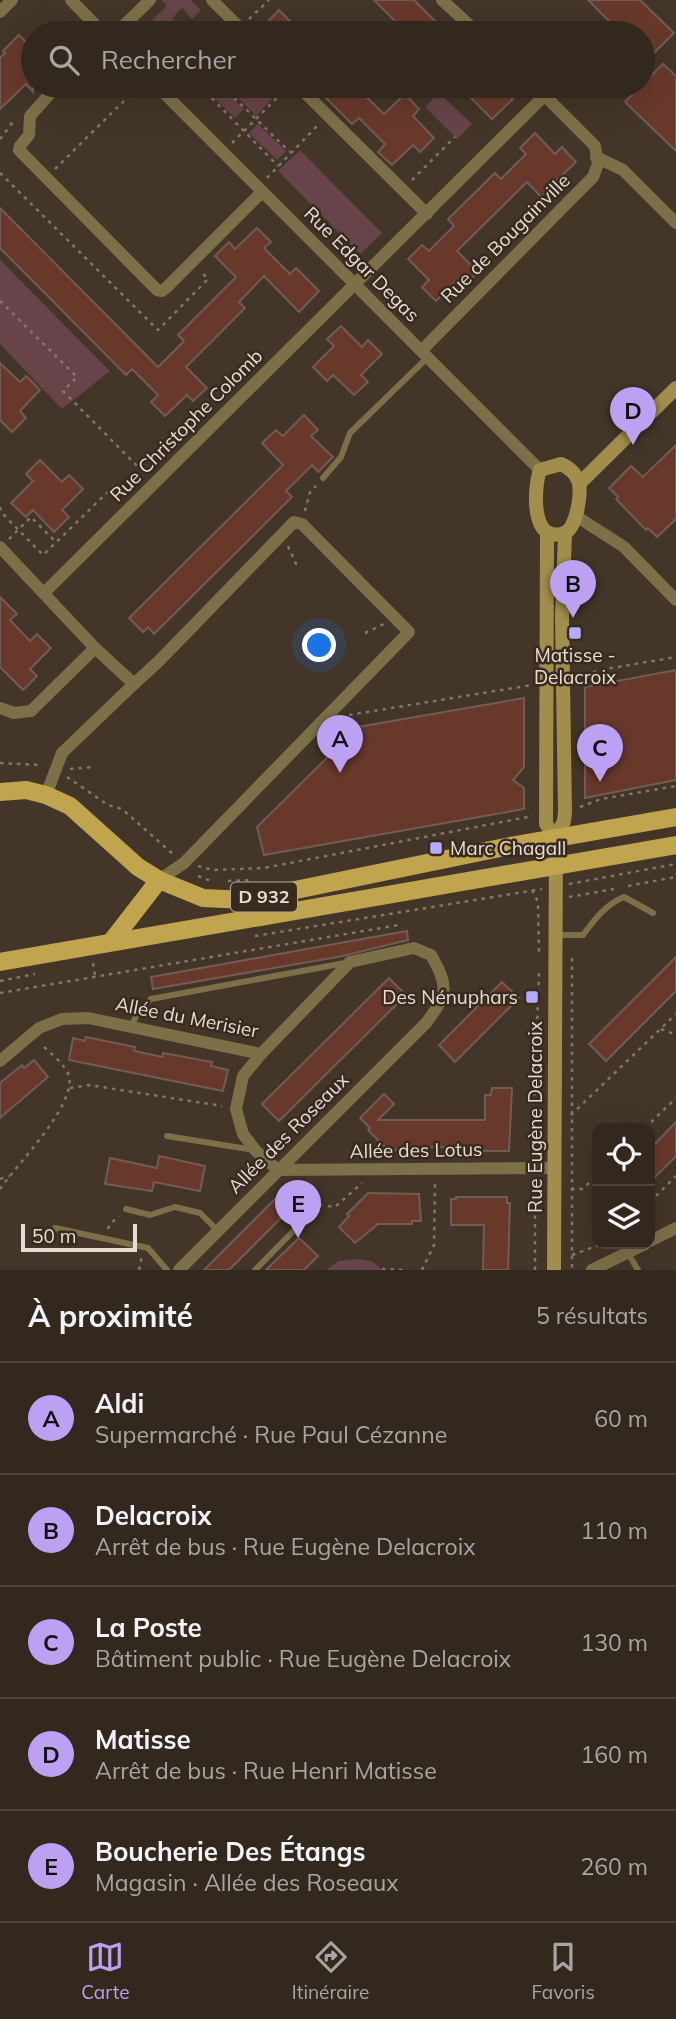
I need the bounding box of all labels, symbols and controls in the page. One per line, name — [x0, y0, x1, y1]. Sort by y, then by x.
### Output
search box — [21, 21, 655, 98]
icon: search — [45, 41, 83, 79]
text: Rechercher — [101, 43, 236, 76]
street label: Rue de Bougainville — [435, 168, 575, 308]
street label: Rue Edgar Degas — [299, 201, 425, 327]
street label: Rue Christophe Colomb — [105, 344, 267, 506]
pin: D — [610, 387, 656, 445]
pin: B — [550, 560, 596, 618]
marker: Matisse - Delacroix — [567, 625, 583, 641]
your location — [302, 628, 336, 662]
place label: Matisse - Delacroix — [534, 643, 616, 689]
pin: A — [317, 715, 363, 773]
pin: C — [577, 724, 623, 782]
place label: Marc Chagall — [450, 836, 566, 860]
marker: Marc Chagall — [428, 840, 444, 856]
road number: D 932 — [231, 882, 297, 912]
place label: Des Nénuphars — [382, 985, 518, 1009]
marker: Des Nénuphars — [524, 989, 540, 1005]
street label: Allée du Merisier — [113, 991, 261, 1043]
street label: Rue Eugène Delacroix — [523, 1021, 547, 1213]
street label: Allée des Roseaux — [223, 1068, 353, 1198]
map controls — [592, 1123, 655, 1249]
button: locate — [592, 1123, 655, 1186]
street label: Allée des Lotus — [349, 1137, 483, 1163]
pin: E — [275, 1180, 321, 1238]
button: layers — [592, 1186, 655, 1249]
scale bar — [21, 1221, 136, 1253]
text: 50 m — [32, 1224, 76, 1248]
text: À proximité — [28, 1297, 193, 1335]
text: 5 résultats — [536, 1301, 648, 1330]
text: Aldi — [95, 1387, 144, 1420]
text: A — [42, 1404, 60, 1433]
text: 60 m — [594, 1404, 648, 1433]
text: Supermarché · Rue Paul Cézanne — [95, 1420, 447, 1449]
text: Delacroix — [95, 1499, 212, 1532]
text: B — [43, 1516, 59, 1545]
text: 110 m — [580, 1516, 648, 1545]
text: Arrêt de bus · Rue Eugène Delacroix — [95, 1532, 475, 1561]
text: La Poste — [95, 1611, 202, 1644]
text: C — [43, 1628, 59, 1657]
text: 130 m — [580, 1628, 648, 1657]
text: Bâtiment public · Rue Eugène Delacroix — [95, 1644, 511, 1673]
text: Matisse — [95, 1723, 191, 1756]
text: D — [42, 1740, 60, 1769]
text: 160 m — [580, 1740, 648, 1769]
text: Arrêt de bus · Rue Henri Matisse — [95, 1756, 437, 1785]
text: Boucherie Des Étangs — [95, 1835, 366, 1868]
text: E — [44, 1852, 58, 1881]
text: 260 m — [580, 1852, 648, 1881]
text: Magasin · Allée des Roseaux — [95, 1868, 399, 1897]
tab: Carte — [81, 1938, 130, 2004]
tab: Itinéraire — [292, 1938, 369, 2004]
tab: Favoris — [532, 1938, 595, 2004]

